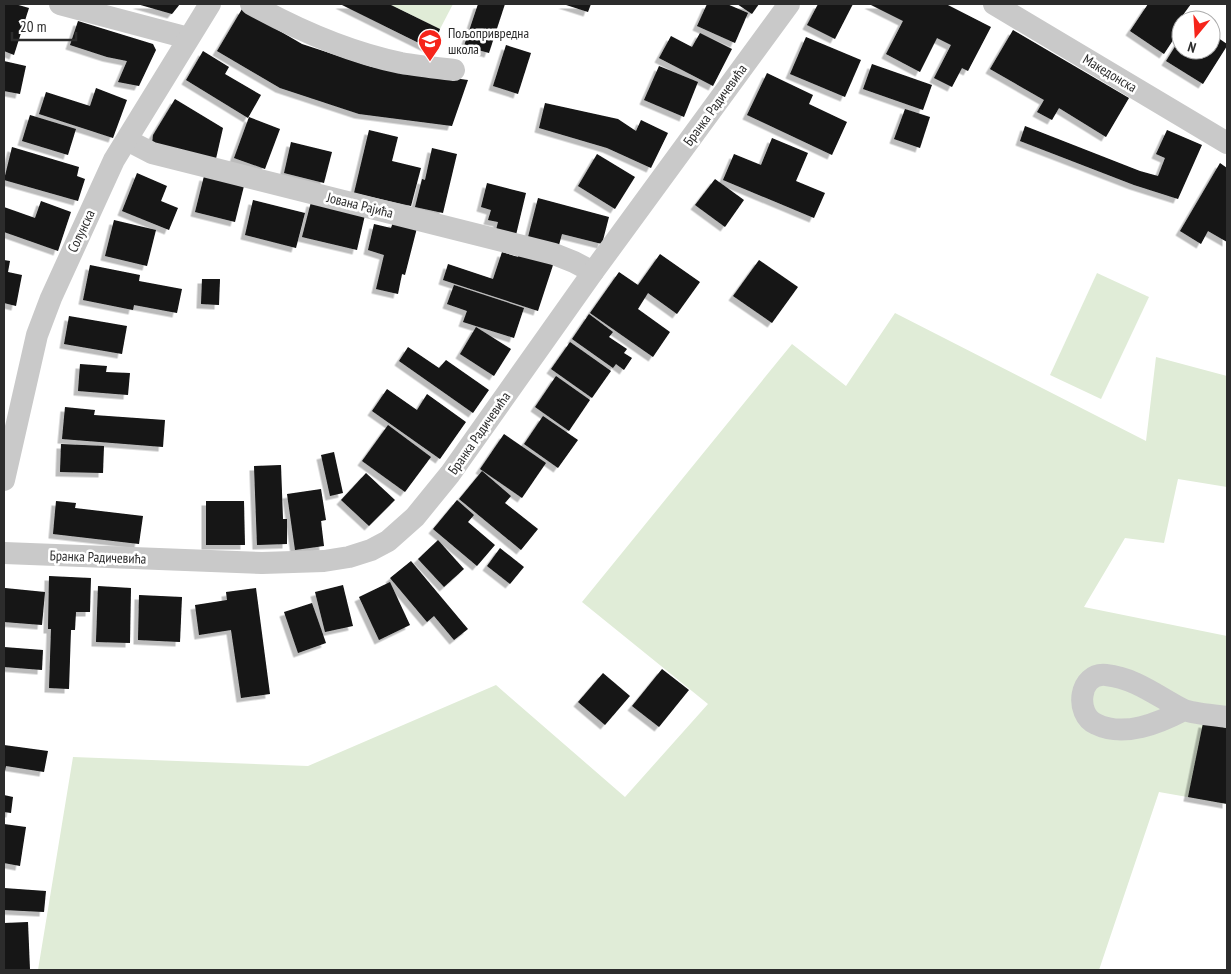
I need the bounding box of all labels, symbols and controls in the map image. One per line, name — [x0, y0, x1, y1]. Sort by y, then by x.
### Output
scale bar — [12, 10, 76, 42]
north arrow — [1171, 10, 1221, 60]
text: 20 m — [20, 17, 46, 36]
place label: Пољопривредна школа — [448, 24, 529, 58]
school or university icon: Пољопривредна школа — [417, 28, 443, 62]
text: N — [1186, 38, 1198, 57]
street label: Македонска — [1080, 50, 1140, 96]
street label: Бранка Радичевића — [679, 61, 751, 149]
street label: Јована Рајића — [324, 188, 395, 222]
street label: Солунска — [63, 207, 99, 255]
street label: Бранка Радичевића — [444, 388, 514, 478]
street label: Бранка Радичевића — [49, 546, 147, 568]

